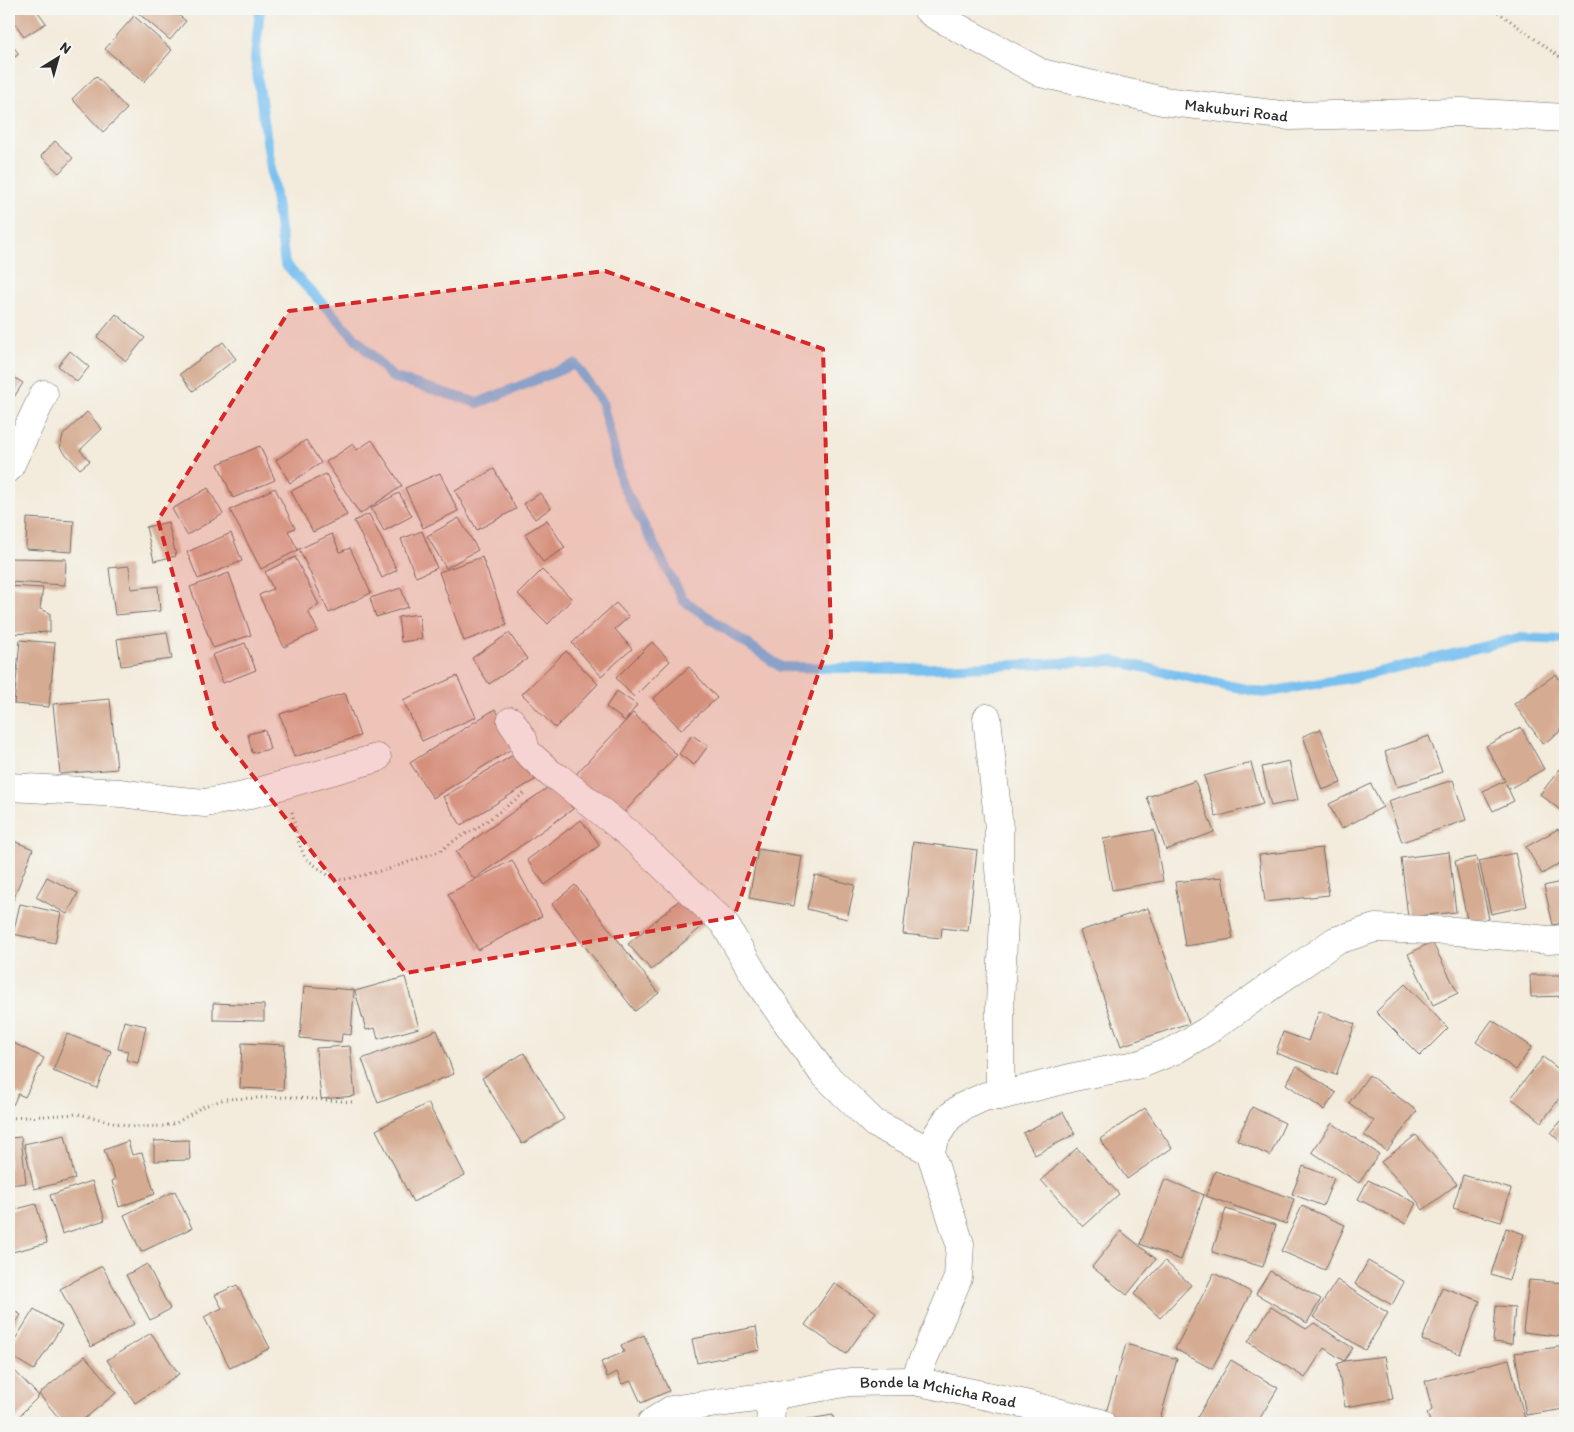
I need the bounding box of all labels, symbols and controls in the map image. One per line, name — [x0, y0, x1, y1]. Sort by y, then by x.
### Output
north arrow — [32, 32, 82, 82]
text: N — [57, 38, 74, 58]
street label: Makuburi Road — [1184, 94, 1289, 125]
street label: Bonde la Mchicha Road — [860, 1371, 1018, 1411]

